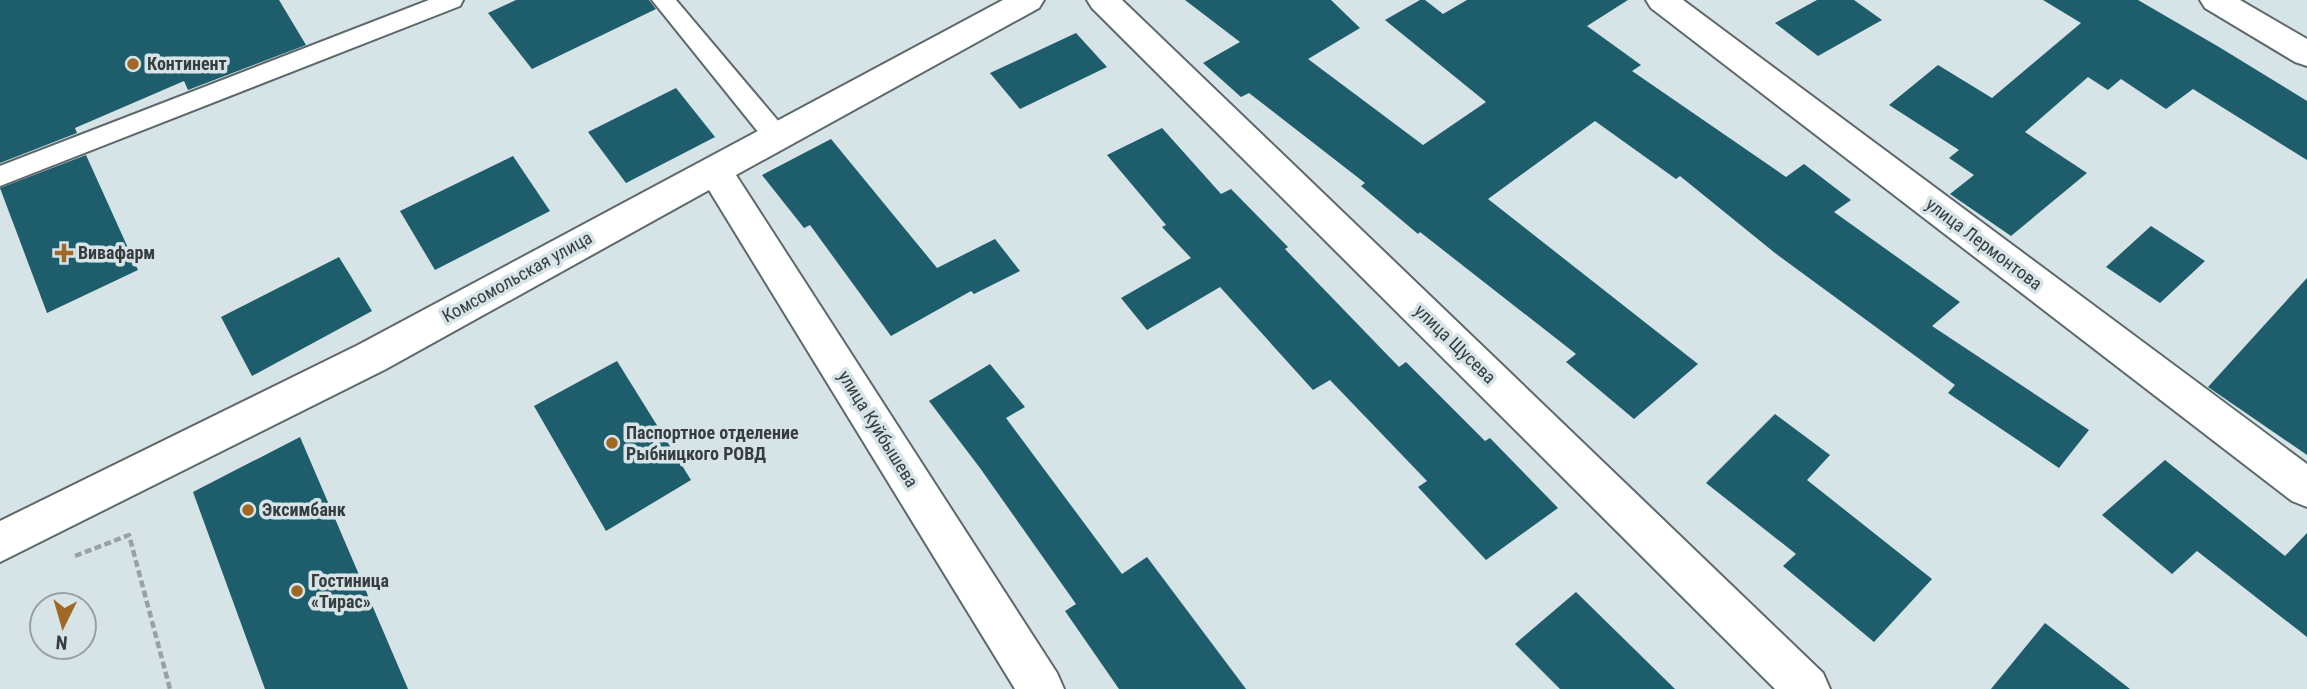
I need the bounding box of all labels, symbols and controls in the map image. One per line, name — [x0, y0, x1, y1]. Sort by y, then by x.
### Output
place label: Континент — [147, 53, 227, 74]
marker: Континент — [125, 56, 141, 72]
street label: улица Лермонтова — [1922, 193, 2046, 294]
street label: Комсомольская улица — [438, 227, 595, 327]
place label: Вивафарм — [78, 242, 155, 263]
marker: Вивафарм — [56, 245, 72, 261]
street label: улица Щусева — [1410, 300, 1500, 388]
street label: улица Куйбышева — [834, 366, 923, 491]
place label: Паспортное отделение Рыбницкого РОВД — [626, 422, 799, 464]
marker: Паспортное отделение Рыбницкого РОВД — [604, 435, 620, 451]
place label: Эксимбанк — [262, 499, 346, 520]
marker: Эксимбанк — [240, 502, 256, 518]
place label: Гостиница «Тирас» — [311, 570, 389, 612]
marker: Гостиница «Тирас» — [289, 583, 305, 599]
north arrow — [28, 591, 98, 661]
text: N — [55, 630, 68, 654]

